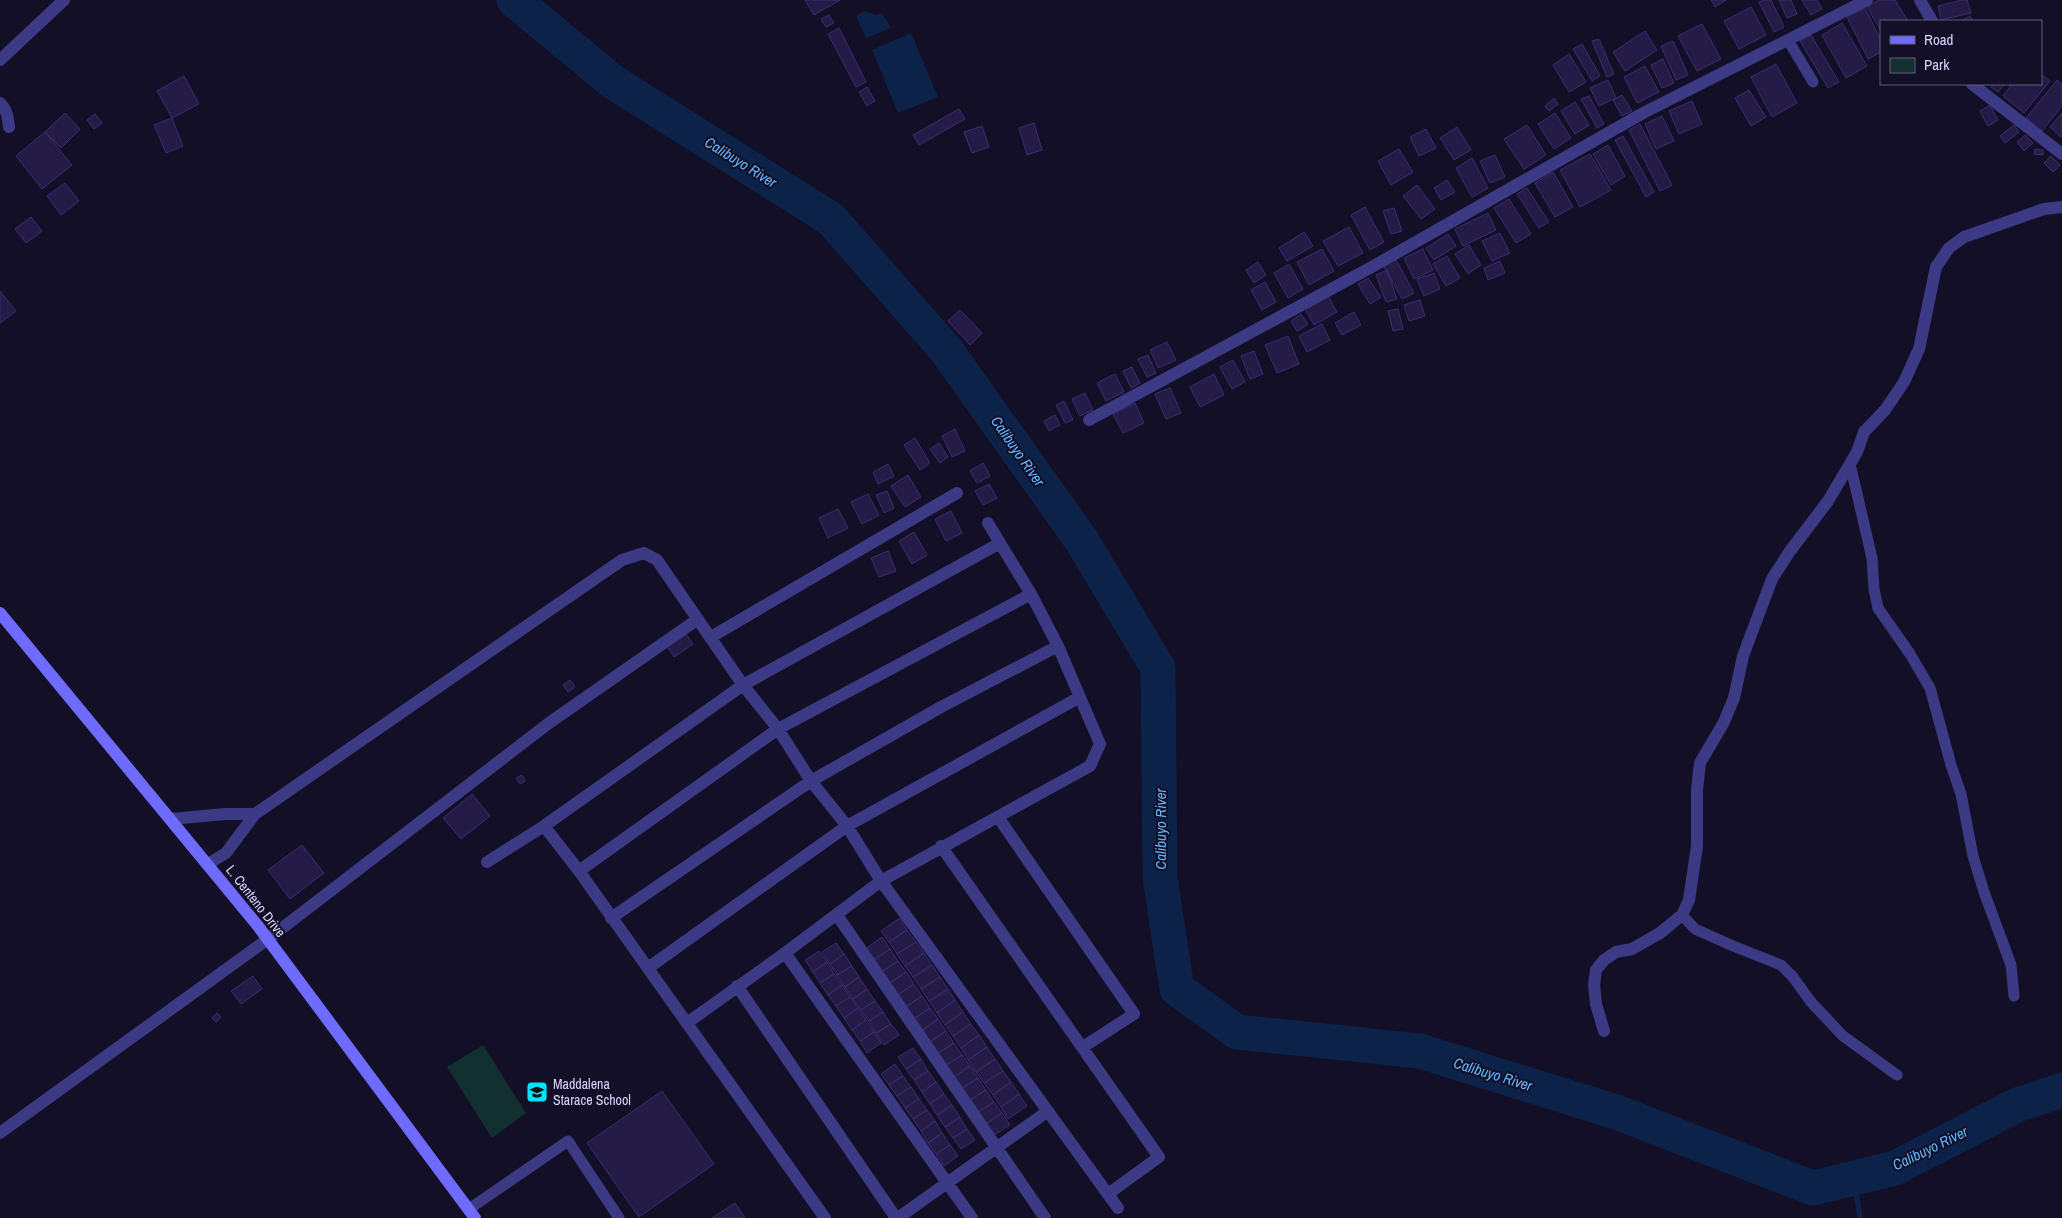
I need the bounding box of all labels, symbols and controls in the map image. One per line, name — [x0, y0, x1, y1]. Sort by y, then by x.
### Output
legend — [1880, 20, 2042, 85]
text: Road — [1924, 29, 1953, 50]
text: Park — [1924, 54, 1950, 75]
water label: Calibuyo River — [701, 132, 782, 193]
water label: Calibuyo River — [986, 412, 1050, 491]
water label: Calibuyo River — [1150, 787, 1171, 870]
street label: L. Centeno Drive — [222, 861, 290, 941]
water label: Calibuyo River — [1451, 1052, 1536, 1096]
place label: Maddalena Starace School — [553, 1075, 631, 1109]
school or university icon: Maddalena Starace School — [525, 1080, 549, 1104]
water label: Calibuyo River — [1889, 1120, 1972, 1175]

